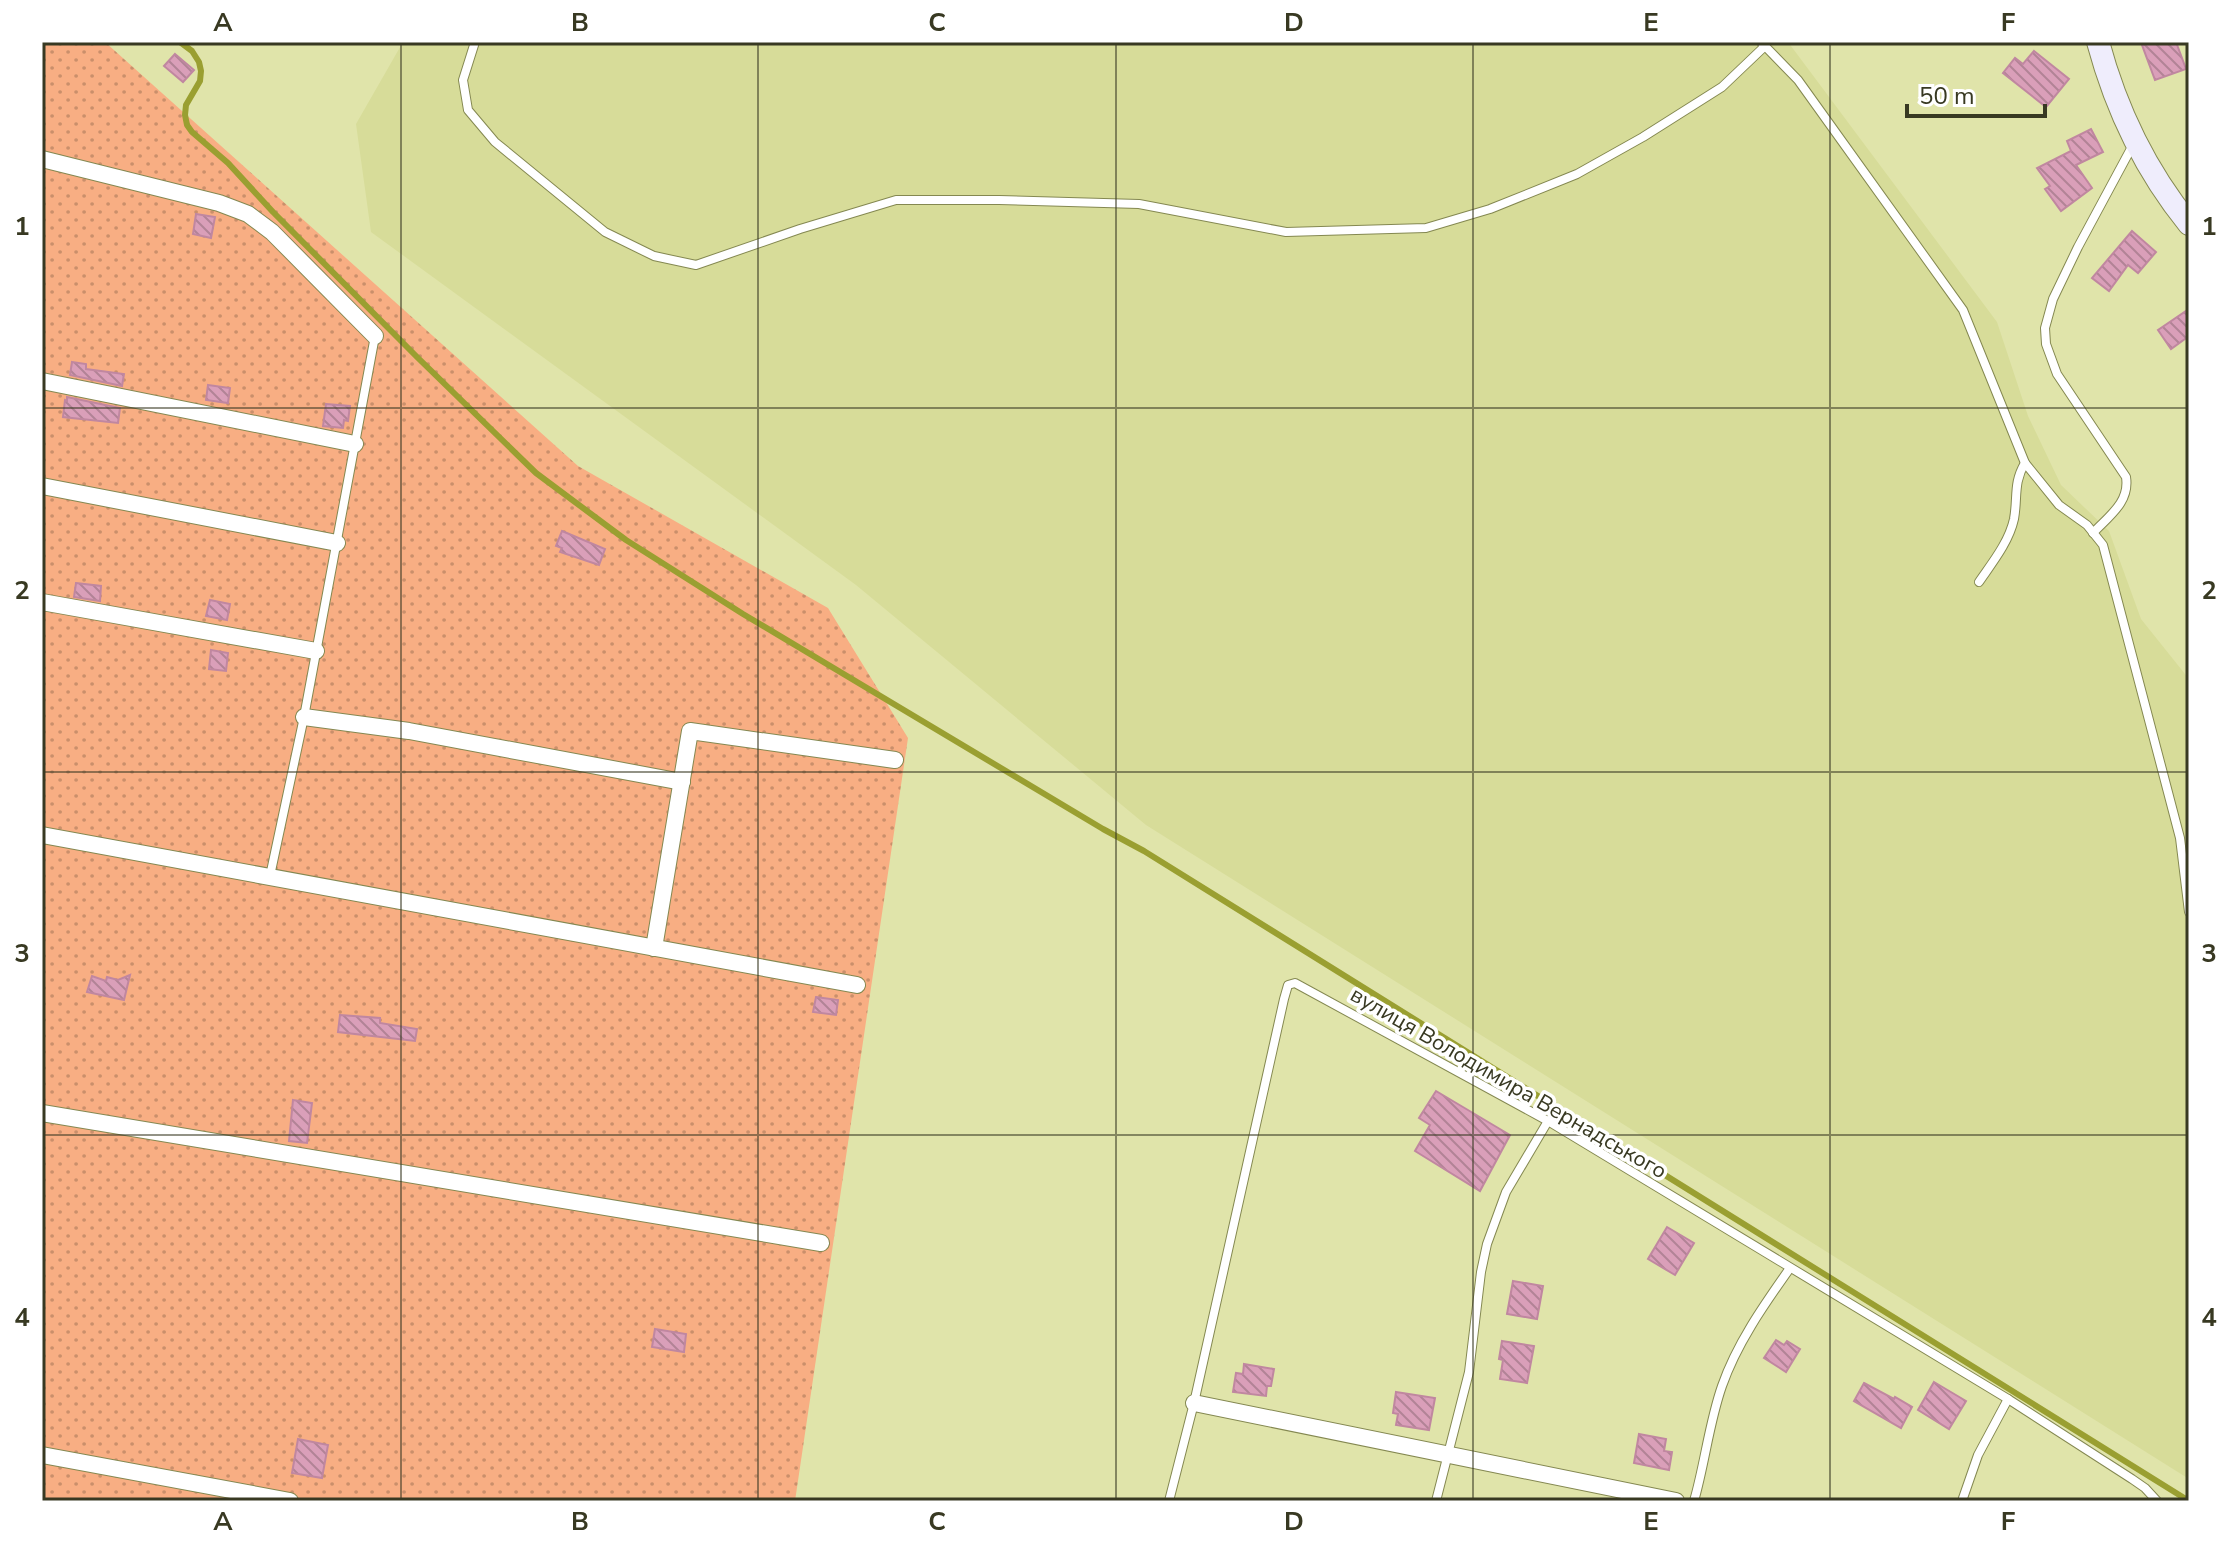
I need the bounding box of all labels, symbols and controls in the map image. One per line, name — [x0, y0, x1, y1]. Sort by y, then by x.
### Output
text: A — [213, 5, 233, 40]
text: B — [571, 5, 589, 40]
text: C — [928, 5, 946, 40]
text: D — [1284, 5, 1304, 40]
text: E — [1643, 5, 1659, 40]
text: F — [2001, 5, 2015, 40]
scale bar — [1907, 68, 2045, 118]
text: 50 m — [1919, 80, 1975, 112]
text: 1 — [14, 209, 30, 244]
text: 1 — [2201, 209, 2217, 244]
text: 2 — [14, 573, 30, 608]
text: 2 — [2201, 573, 2217, 608]
text: 3 — [14, 936, 30, 971]
text: 3 — [2201, 936, 2217, 971]
street label: вулиця Володимира Вернадського — [1345, 980, 1672, 1186]
text: 4 — [14, 1300, 30, 1335]
text: 4 — [2201, 1300, 2217, 1335]
text: A — [213, 1504, 233, 1539]
text: B — [571, 1504, 589, 1539]
text: C — [928, 1504, 946, 1539]
text: D — [1284, 1504, 1304, 1539]
text: E — [1643, 1504, 1659, 1539]
text: F — [2001, 1504, 2015, 1539]

